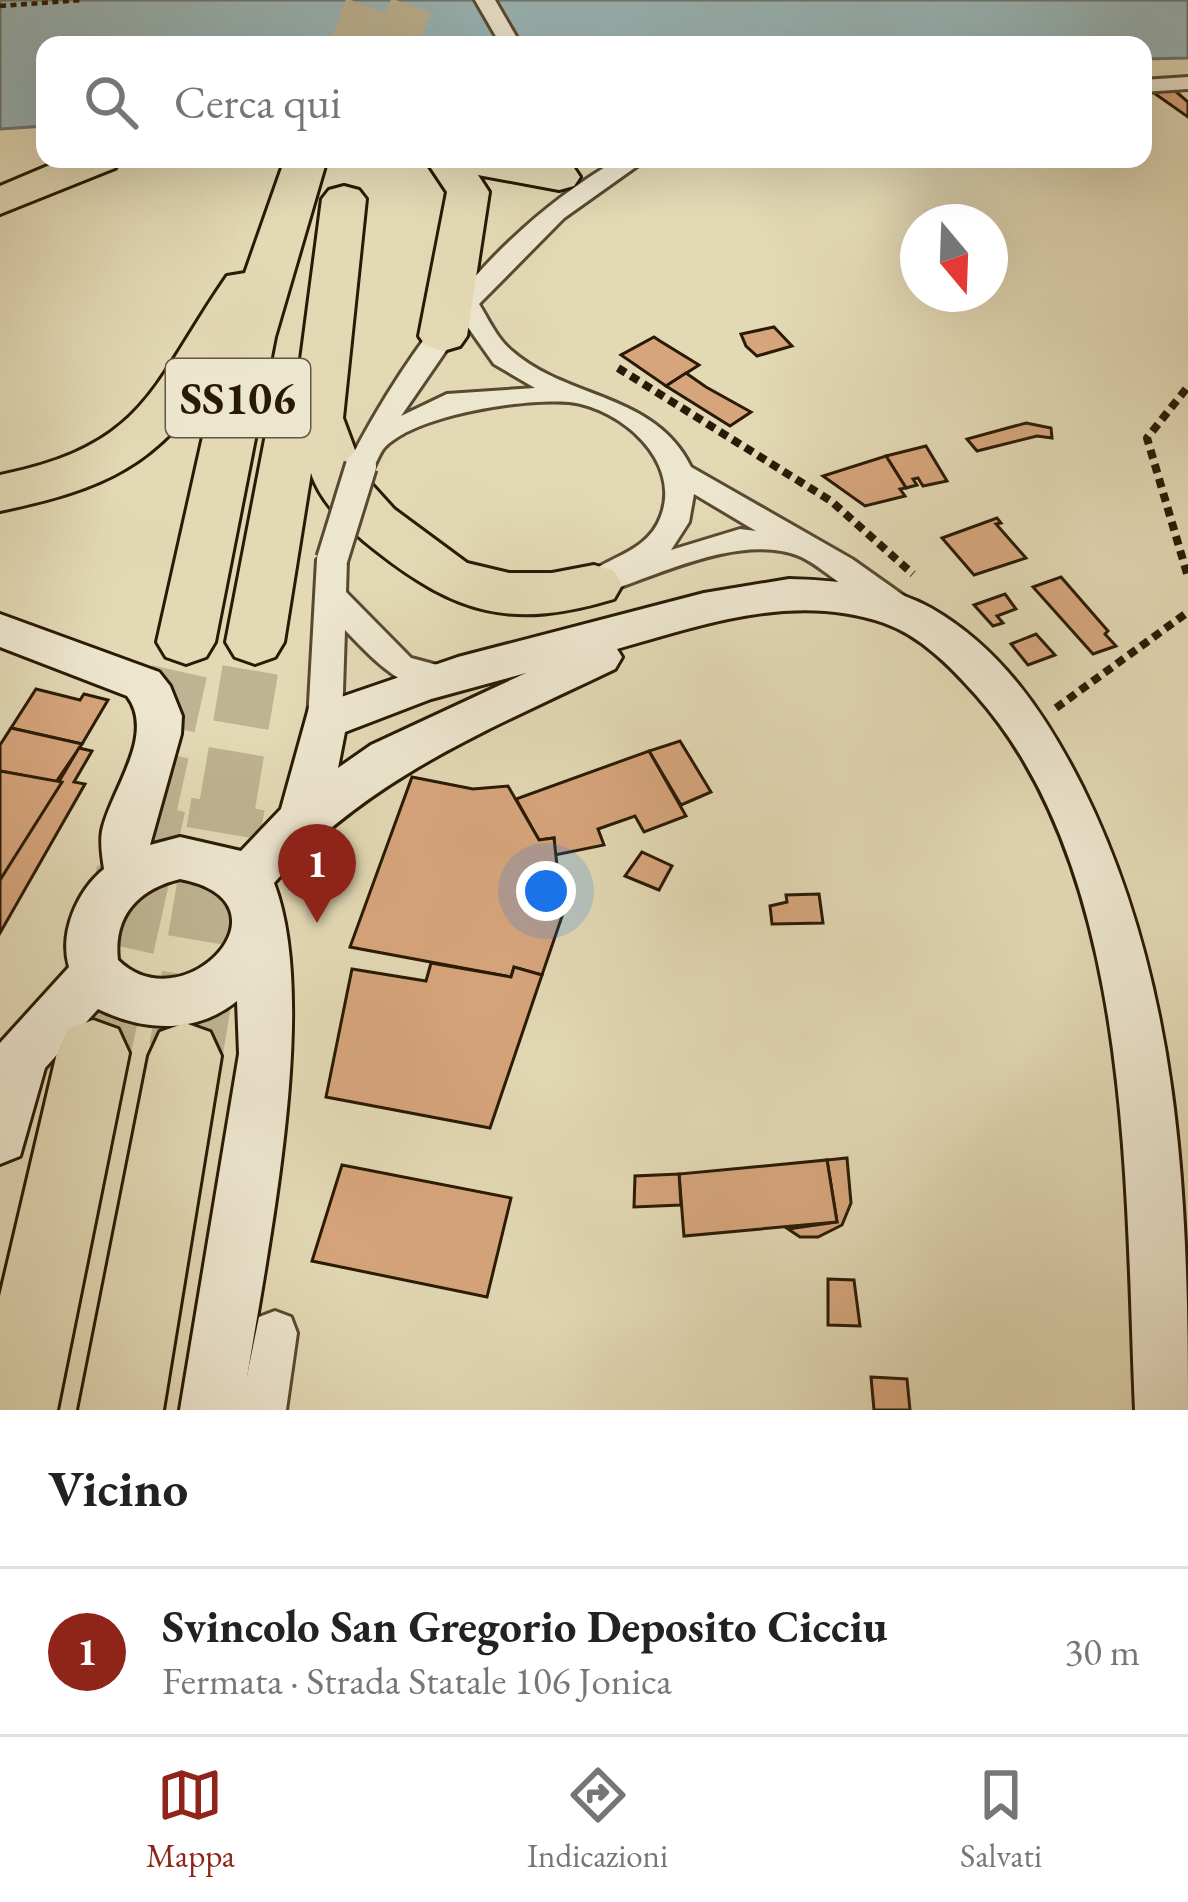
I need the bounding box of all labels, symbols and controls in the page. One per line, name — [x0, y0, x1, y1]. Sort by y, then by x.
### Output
search box — [36, 36, 1152, 168]
icon: search — [78, 69, 144, 135]
text: Cerca qui — [174, 73, 341, 131]
north arrow — [900, 204, 1008, 312]
road number: SS106 — [166, 359, 310, 437]
pin: 1 — [278, 824, 356, 923]
your location — [516, 861, 576, 921]
text: Vicino — [48, 1455, 188, 1521]
text: Svincolo San Gregorio Deposito Cicciu — [162, 1597, 887, 1655]
text: 1 — [77, 1626, 97, 1677]
text: 30 m — [1064, 1626, 1140, 1677]
text: Fermata · Strada Statale 106 Jonica — [162, 1655, 672, 1706]
tab: Mappa — [146, 1762, 235, 1877]
tab: Indicazioni — [527, 1762, 668, 1877]
tab: Salvati — [960, 1762, 1042, 1877]

